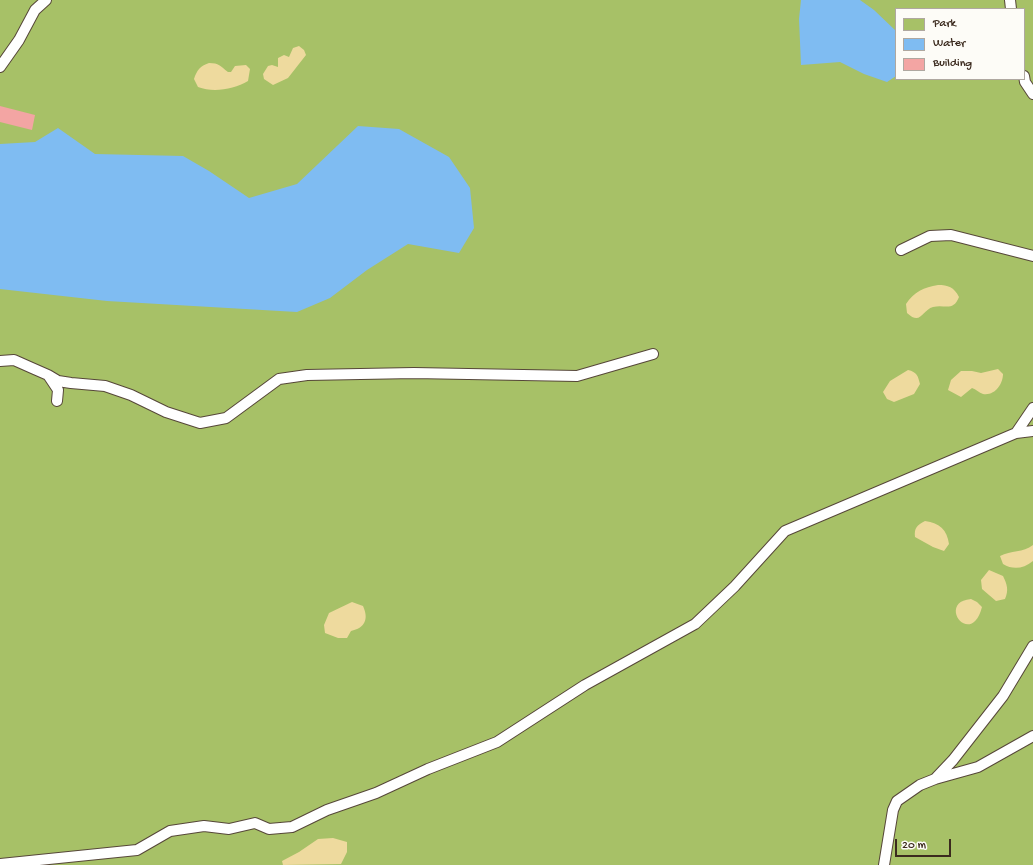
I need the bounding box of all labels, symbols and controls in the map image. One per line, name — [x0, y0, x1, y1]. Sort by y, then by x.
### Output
legend — [895, 8, 1025, 80]
text: Park — [933, 17, 956, 31]
text: Water — [933, 37, 965, 51]
text: Building — [933, 57, 972, 71]
scale bar — [897, 831, 953, 857]
text: 20 m — [902, 839, 926, 853]

